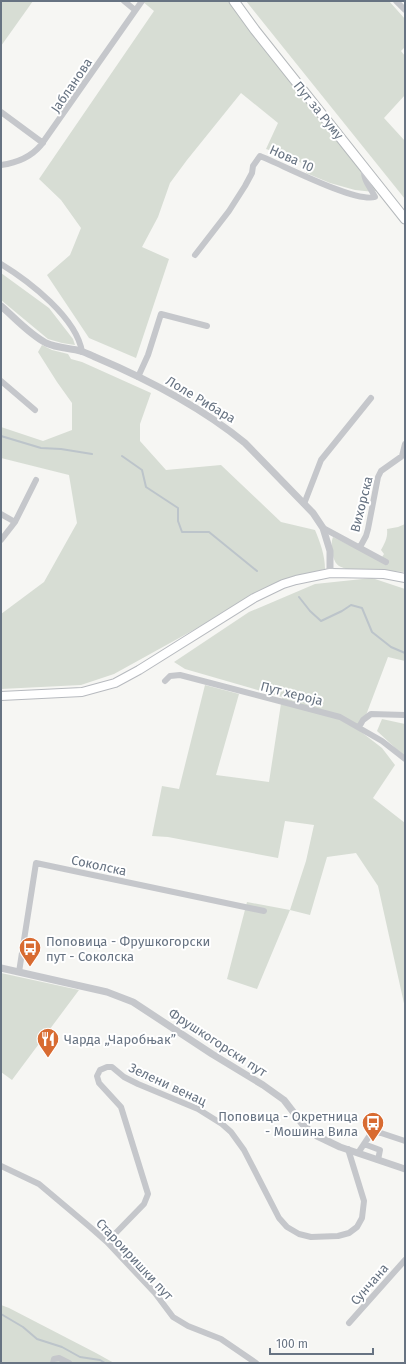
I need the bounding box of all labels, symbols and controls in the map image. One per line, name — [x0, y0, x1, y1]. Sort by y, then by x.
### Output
street label: Јабланова — [48, 55, 95, 115]
street label: Пут за Руму — [291, 78, 347, 143]
street label: Нова 10 — [267, 142, 316, 175]
street label: Лоле Рибара — [163, 373, 238, 426]
street label: Вихорска — [347, 475, 376, 534]
street label: Пут хероја — [259, 678, 325, 708]
street label: Соколска — [70, 852, 128, 879]
place label: Поповица - Фрушкогорски пут - Соколска — [46, 934, 210, 964]
bus stop icon: Поповица - Фрушкогорски пут - Соколска — [17, 935, 43, 968]
street label: Фрушкогорски пут — [166, 1005, 270, 1080]
restaurant icon: Чарда „Чаробњак” — [35, 1026, 61, 1059]
place label: Чарда „Чаробњак” — [64, 1032, 176, 1047]
street label: Зелени венац — [127, 1060, 209, 1109]
place label: Поповица - Окретница - Мошина Вила — [218, 1109, 358, 1139]
bus stop icon: Поповица - Окретница - Мошина Вила — [360, 1110, 386, 1143]
street label: Староиришки пут — [93, 1215, 176, 1303]
street label: Сунчана — [347, 1261, 391, 1308]
scale bar — [270, 1330, 373, 1356]
text: 100 m — [276, 1337, 308, 1351]

